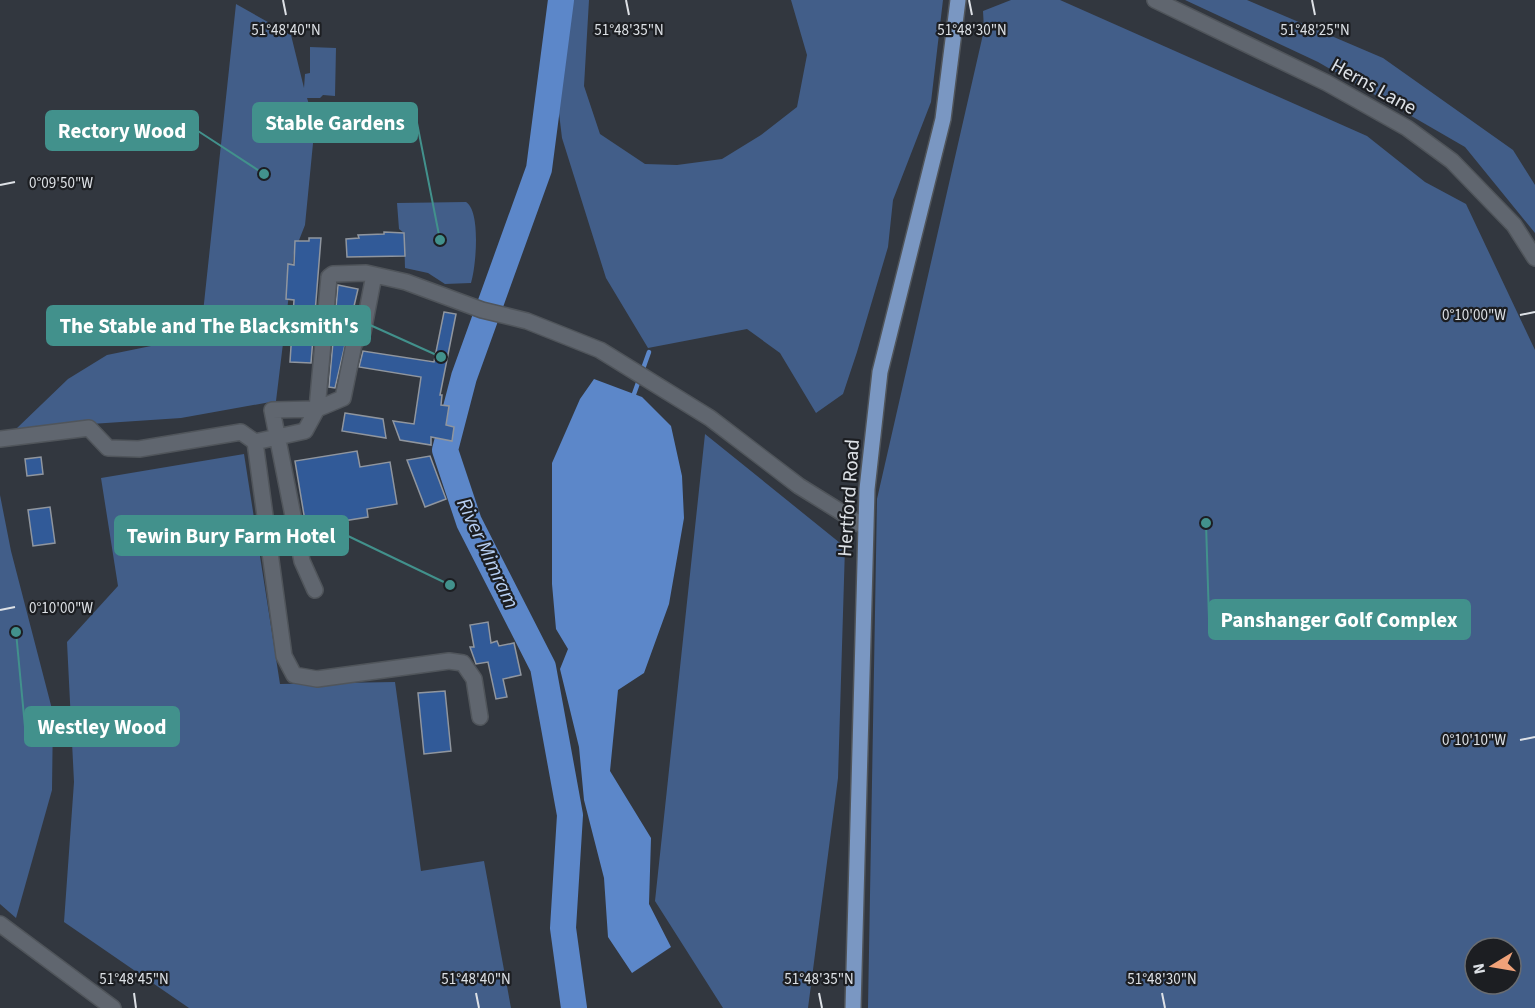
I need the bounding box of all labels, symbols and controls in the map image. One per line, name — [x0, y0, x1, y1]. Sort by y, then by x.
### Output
text: 51°48'40"N — [251, 20, 321, 41]
text: 51°48'35"N — [594, 20, 664, 41]
text: 51°48'30"N — [937, 20, 1007, 41]
text: 51°48'25"N — [1280, 20, 1350, 41]
street label: Herns Lane — [1326, 52, 1421, 122]
callout: Stable Gardens — [253, 103, 417, 142]
text: Stable Gardens — [265, 108, 405, 138]
callout: Rectory Wood — [46, 111, 198, 150]
text: Rectory Wood — [58, 116, 186, 146]
text: 0°09'50"W — [29, 173, 93, 194]
text: 0°10'00"W — [1442, 305, 1506, 326]
callout: The Stable and The Blacksmith's — [47, 306, 370, 345]
text: The Stable and The Blacksmith's — [59, 311, 359, 341]
street label: Hertford Road — [831, 438, 867, 558]
water label: River Mimram — [449, 493, 527, 613]
callout: Tewin Bury Farm Hotel — [115, 516, 348, 555]
text: Tewin Bury Farm Hotel — [126, 521, 336, 551]
text: 0°10'00"W — [29, 598, 93, 619]
callout: Panshanger Golf Complex — [1209, 600, 1470, 639]
text: Panshanger Golf Complex — [1220, 605, 1458, 635]
callout: Westley Wood — [25, 707, 179, 746]
text: Westley Wood — [37, 712, 167, 742]
text: 0°10'10"W — [1442, 730, 1506, 751]
north arrow — [1463, 936, 1523, 996]
text: N — [1467, 961, 1491, 976]
text: 51°48'45"N — [99, 969, 169, 990]
text: 51°48'40"N — [441, 969, 511, 990]
text: 51°48'35"N — [784, 969, 854, 990]
text: 51°48'30"N — [1127, 969, 1197, 990]

